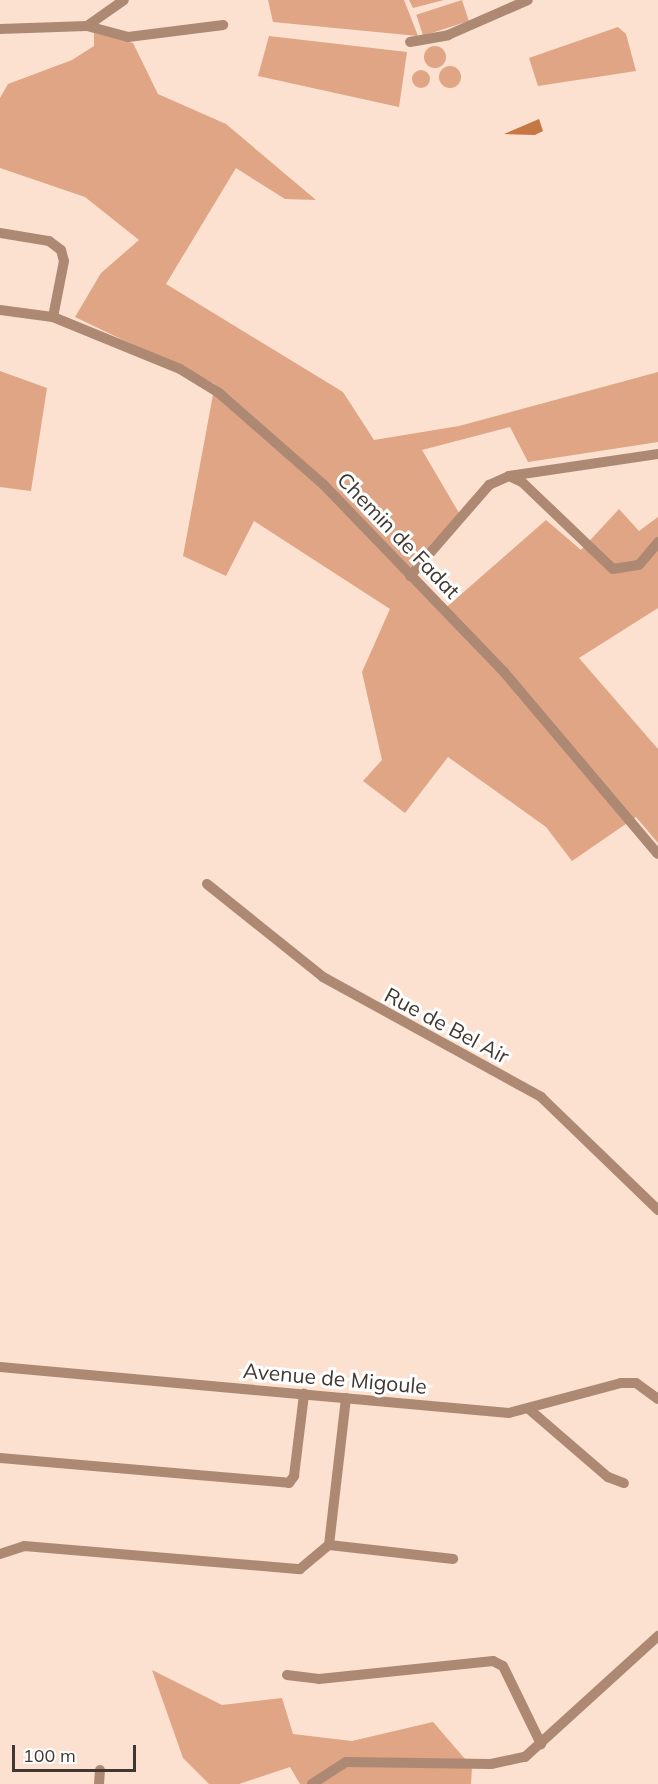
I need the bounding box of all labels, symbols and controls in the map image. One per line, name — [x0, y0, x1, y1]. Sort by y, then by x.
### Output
street label: Chemin de Fadat — [333, 467, 465, 603]
street label: Rue de Bel Air — [380, 982, 514, 1068]
street label: Avenue de Migoule — [242, 1357, 428, 1399]
scale bar — [15, 1733, 140, 1771]
text: 100 m — [23, 1744, 76, 1767]

